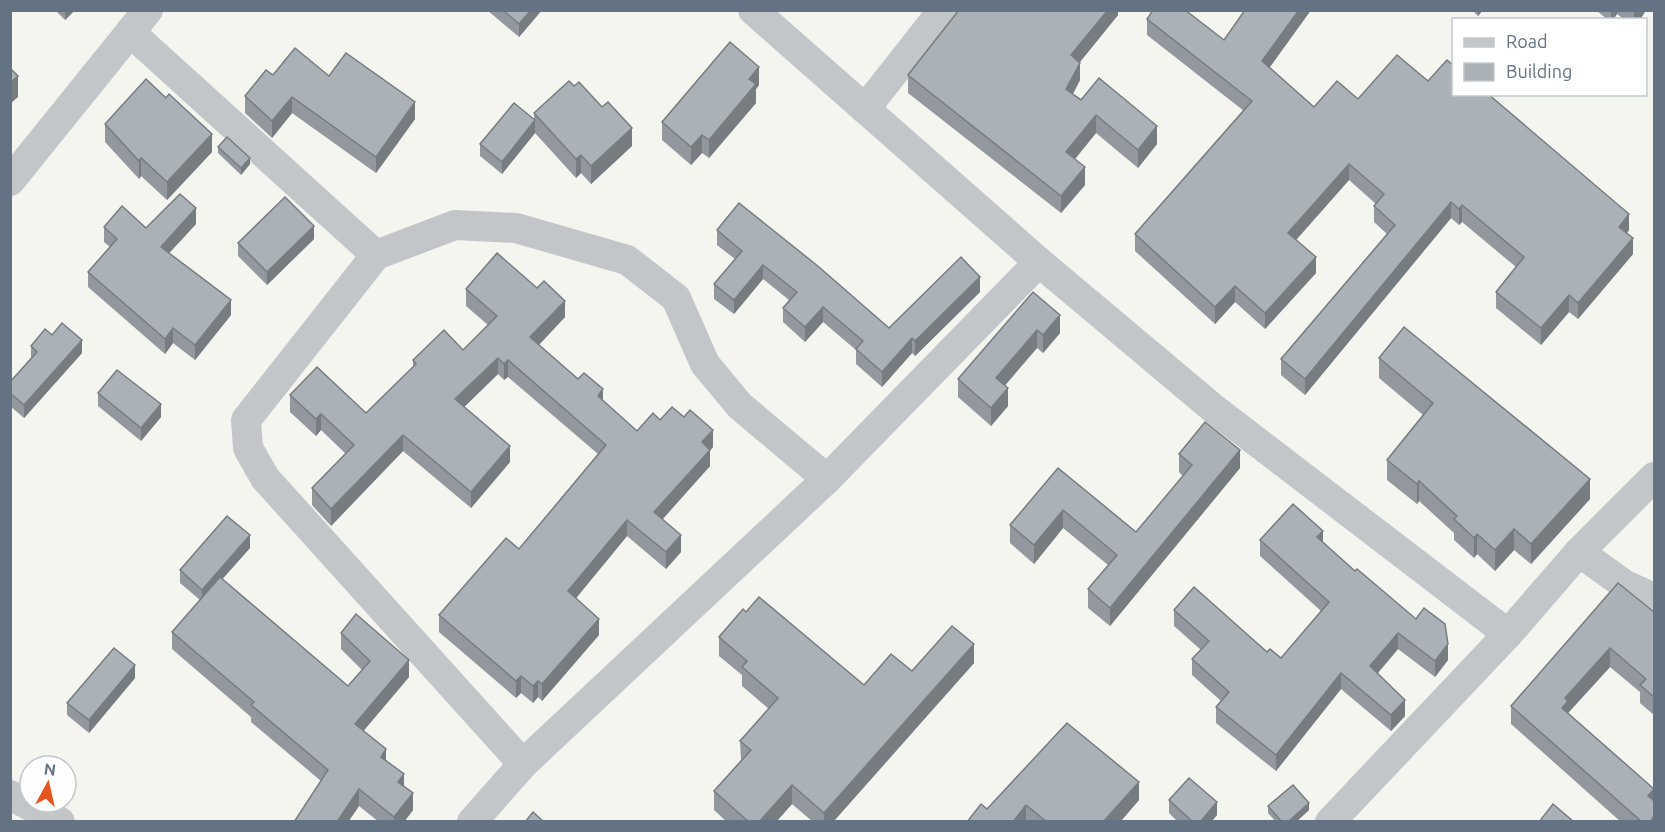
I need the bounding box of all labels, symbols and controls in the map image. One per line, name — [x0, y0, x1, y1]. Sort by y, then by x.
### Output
legend — [1452, 18, 1647, 96]
text: Road — [1506, 31, 1548, 51]
text: Building — [1506, 61, 1572, 81]
north arrow — [18, 754, 78, 814]
text: N — [43, 759, 57, 779]

